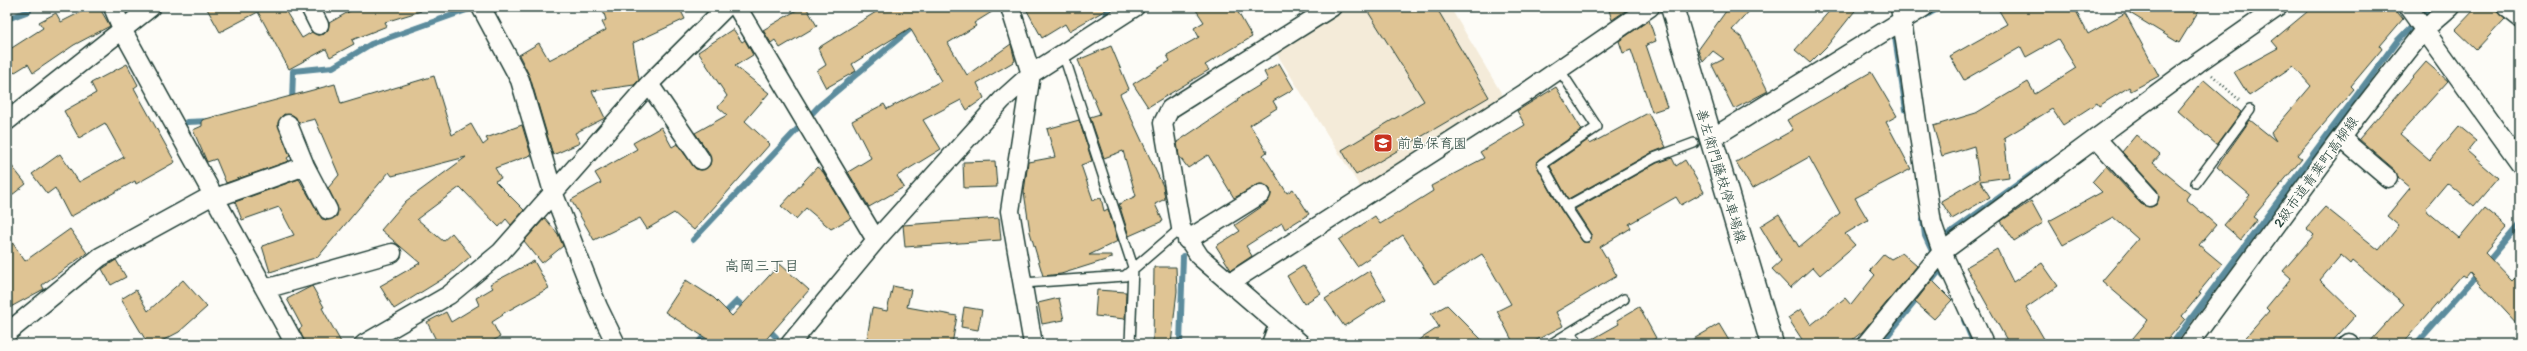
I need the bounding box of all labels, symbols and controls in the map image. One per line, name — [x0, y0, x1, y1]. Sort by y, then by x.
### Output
street label: 善左衛門藤枝停車場線 — [1692, 107, 1750, 245]
street label: 2級市道青葉町高柳線 — [2270, 113, 2362, 231]
school or university icon: 前島保育園 — [1372, 132, 1394, 154]
place label: 前島保育園 — [1397, 135, 1467, 152]
district label: 高岡三丁目 — [724, 257, 800, 275]

